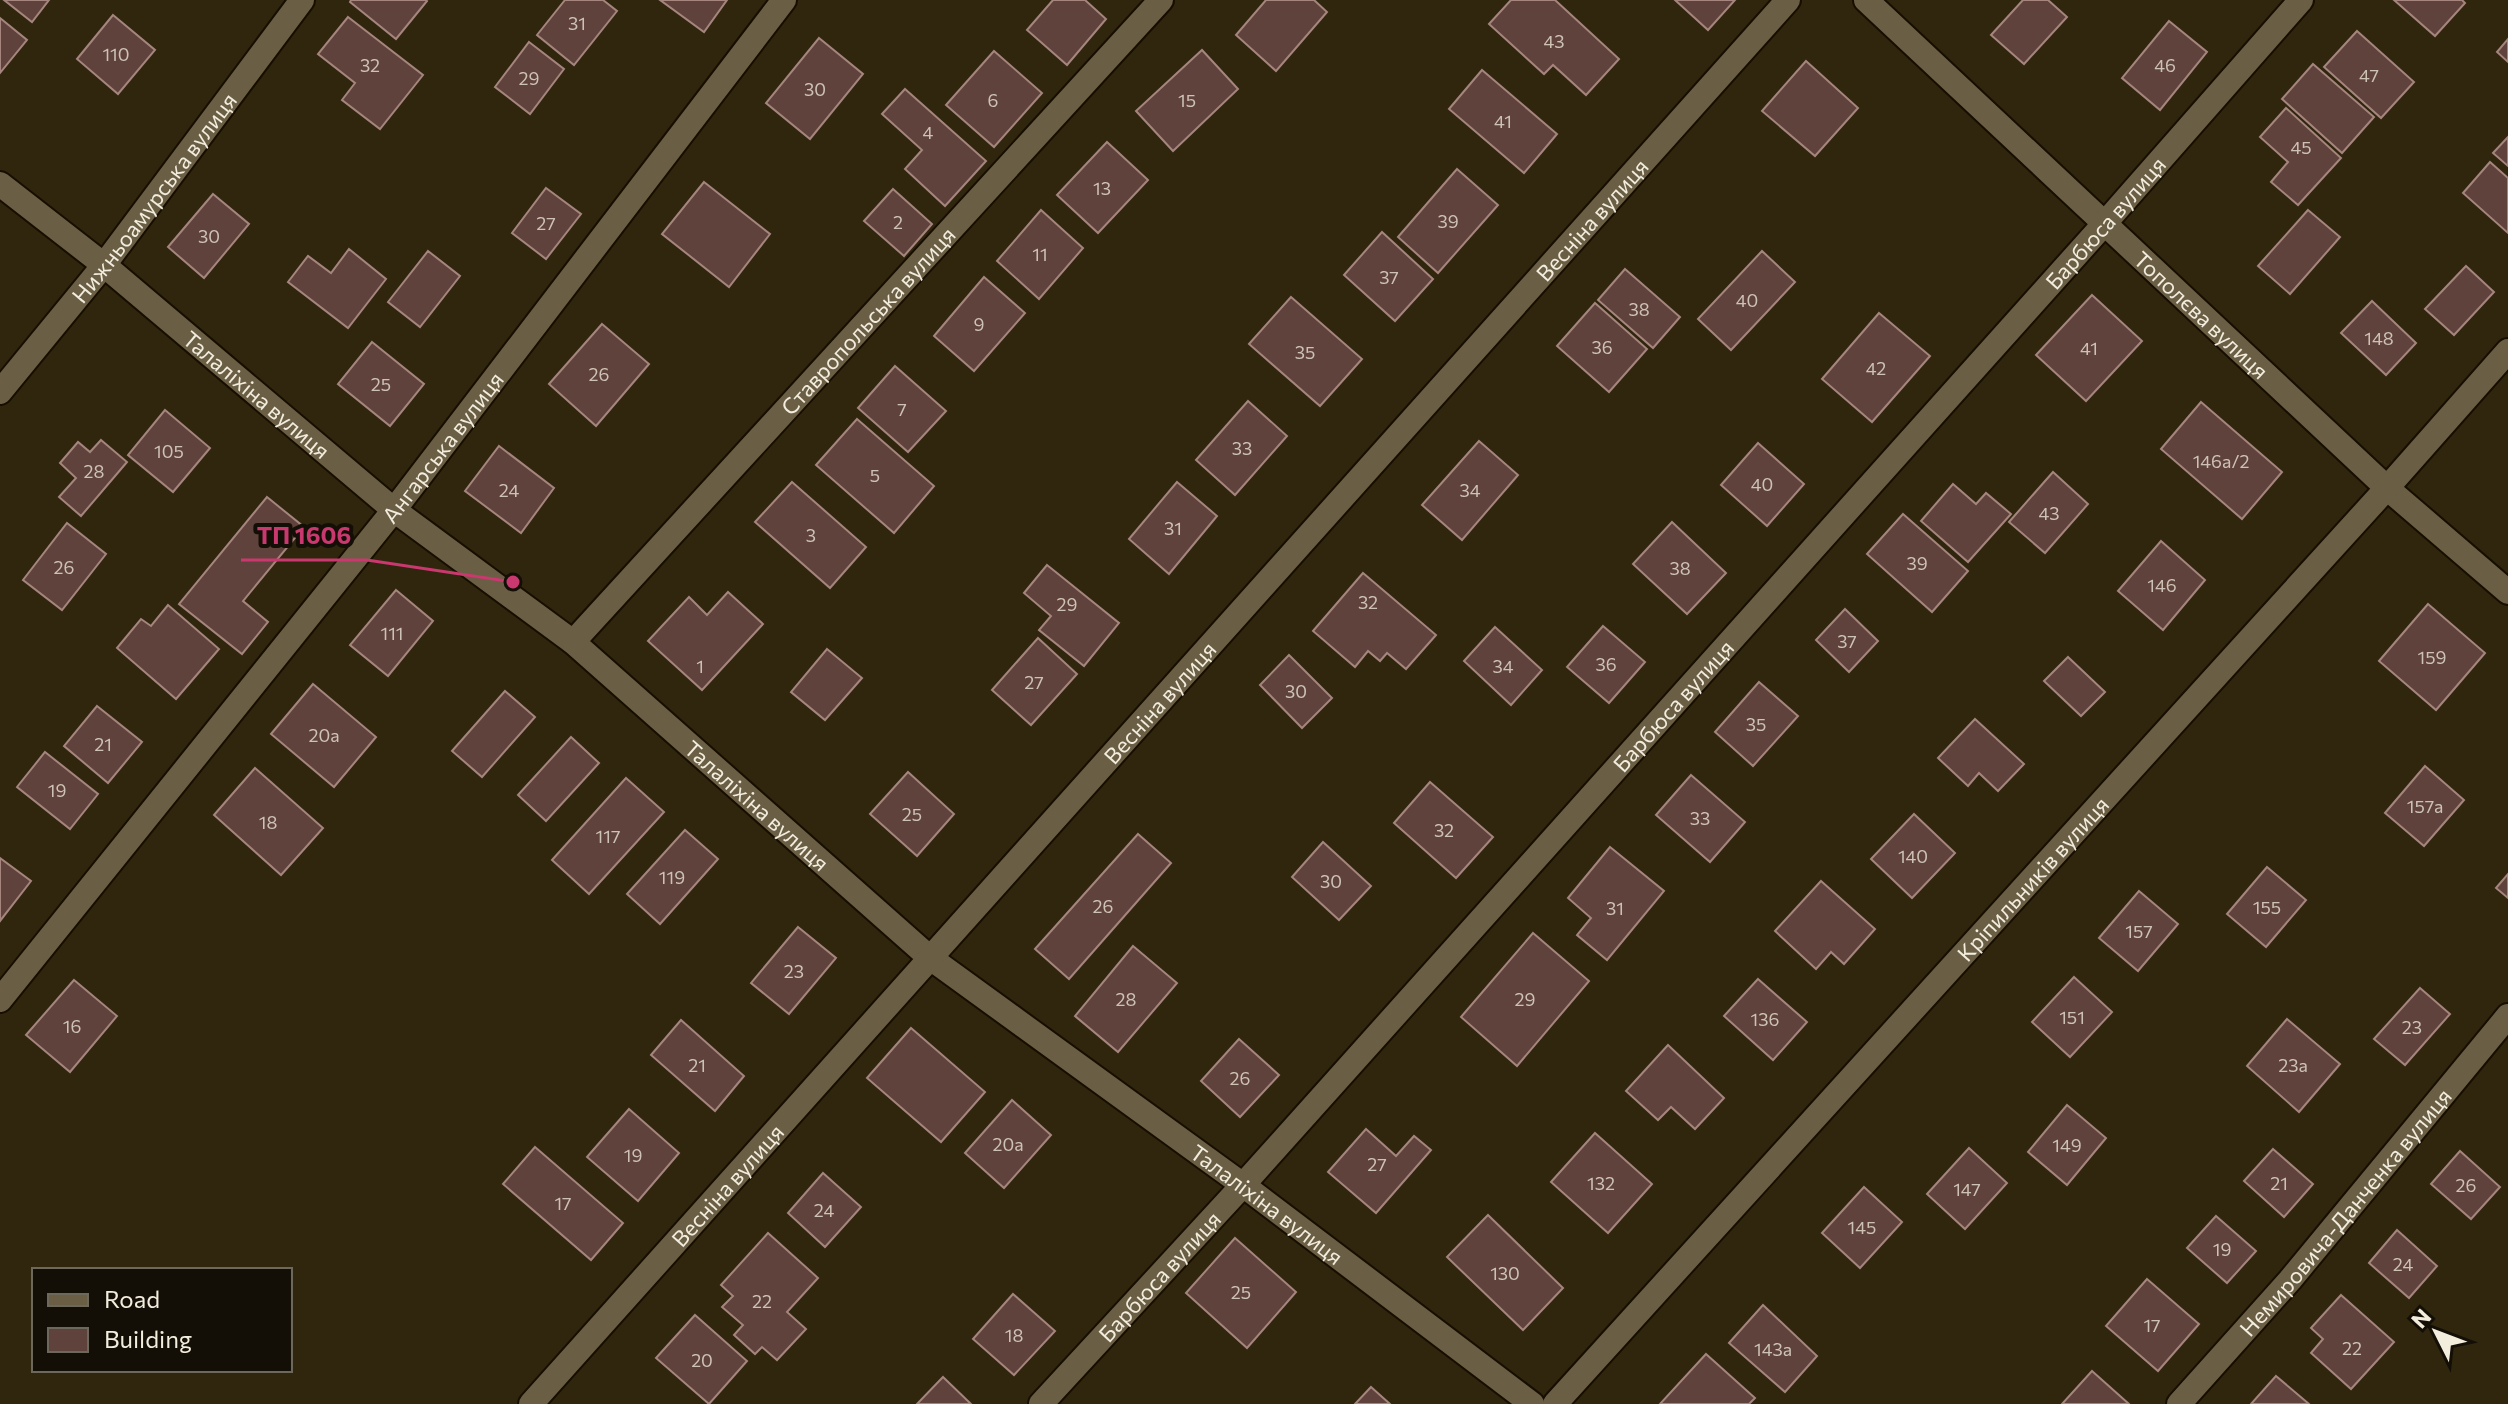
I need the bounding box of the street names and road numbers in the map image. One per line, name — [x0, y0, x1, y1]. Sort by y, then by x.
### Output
street label: Нижньоамурська вулиця — [65, 87, 242, 308]
street label: Барбюса вулиця — [2039, 151, 2171, 294]
street label: Весніна вулиця — [1530, 153, 1653, 286]
street label: Ставропольська вулиця — [775, 221, 960, 420]
street label: Тополєва вулиця — [2129, 245, 2275, 384]
street label: Талаліхіна вулиця — [178, 325, 336, 464]
street label: Ангарська вулиця — [376, 366, 509, 528]
street label: Барбюса вулиця — [1607, 634, 1739, 777]
street label: Весніна вулиця — [1098, 635, 1221, 769]
street label: Талаліхіна вулиця — [680, 734, 835, 876]
street label: Кріпильників вулиця — [1951, 791, 2114, 966]
street label: Немировича-Данченка вулиця — [2233, 1082, 2456, 1341]
street label: Весніна вулиця — [665, 1118, 789, 1252]
street label: Талаліхіна вулиця — [1186, 1138, 1349, 1270]
street label: Барбюса вулиця — [1092, 1205, 1226, 1347]

